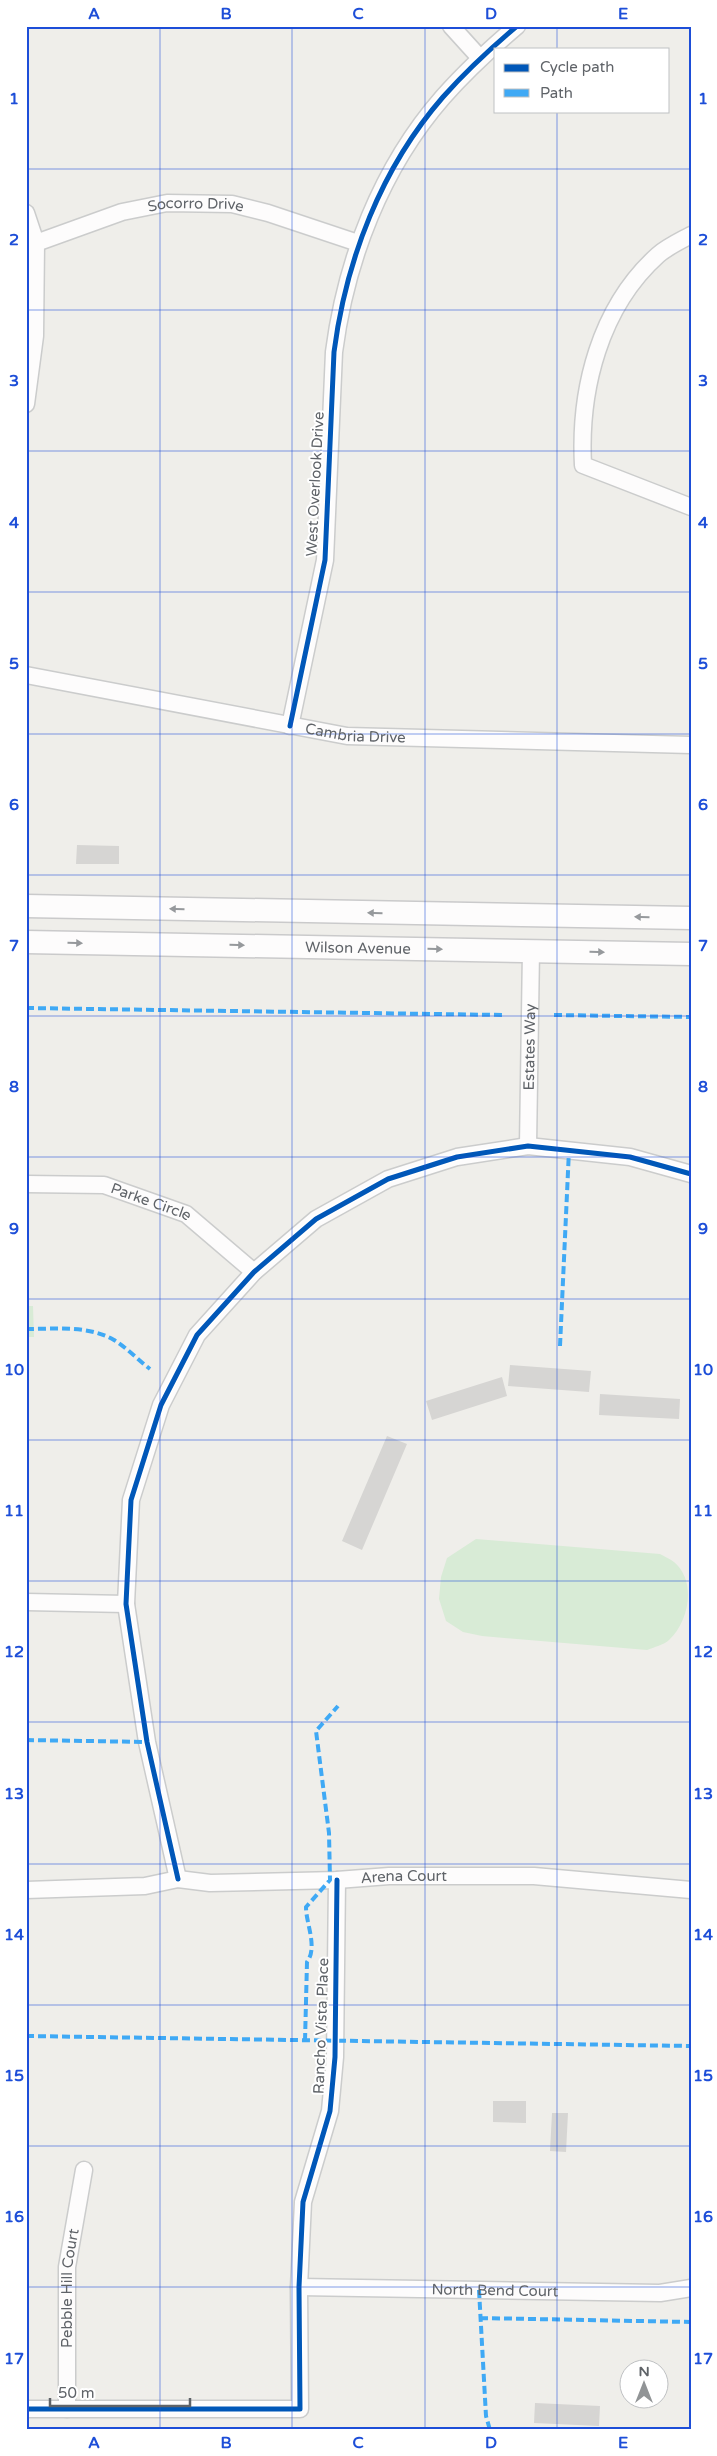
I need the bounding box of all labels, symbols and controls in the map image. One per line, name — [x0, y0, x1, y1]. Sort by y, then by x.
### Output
text: A — [88, 4, 100, 24]
text: B — [220, 4, 232, 24]
text: C — [352, 4, 364, 24]
text: D — [485, 4, 497, 24]
text: E — [618, 4, 628, 24]
legend — [494, 48, 670, 112]
text: Cycle path — [540, 58, 614, 76]
text: Path — [540, 84, 573, 102]
text: 1 — [9, 89, 19, 109]
text: 1 — [698, 89, 708, 109]
street label: Socorro Drive — [146, 194, 246, 216]
text: 2 — [9, 230, 19, 250]
text: 2 — [698, 230, 708, 250]
text: 3 — [9, 371, 19, 391]
text: 3 — [698, 371, 708, 391]
street label: West Overlook Drive — [302, 411, 328, 557]
text: 4 — [9, 513, 19, 533]
text: 4 — [698, 513, 708, 533]
text: 5 — [9, 654, 19, 674]
text: 5 — [698, 654, 708, 674]
street label: Cambria Drive — [304, 719, 406, 747]
text: 6 — [9, 795, 19, 815]
text: 6 — [698, 795, 708, 815]
one-way arrow — [169, 905, 185, 913]
one-way arrow — [366, 909, 382, 917]
one-way arrow — [634, 913, 650, 921]
text: 7 — [9, 936, 19, 956]
text: 7 — [698, 936, 708, 956]
street label: Wilson Avenue — [305, 938, 411, 958]
one-way arrow — [67, 939, 83, 947]
one-way arrow — [230, 942, 246, 950]
one-way arrow — [427, 945, 443, 953]
one-way arrow — [590, 948, 606, 956]
street label: Estates Way — [520, 1003, 539, 1091]
text: 8 — [9, 1077, 19, 1097]
text: 8 — [698, 1077, 708, 1097]
street label: Parke Circle — [108, 1179, 196, 1224]
text: 9 — [9, 1219, 19, 1239]
text: 9 — [698, 1219, 708, 1239]
text: 10 — [4, 1360, 24, 1380]
text: 10 — [693, 1360, 713, 1380]
text: 11 — [4, 1501, 24, 1521]
text: 11 — [693, 1501, 713, 1521]
text: 12 — [4, 1642, 24, 1662]
text: 12 — [693, 1642, 713, 1662]
text: 13 — [4, 1784, 24, 1804]
text: 13 — [693, 1784, 713, 1804]
street label: Arena Court — [360, 1867, 447, 1887]
text: 14 — [4, 1925, 24, 1945]
text: 14 — [693, 1925, 713, 1945]
street label: Rancho Vista Place — [310, 1958, 332, 2094]
text: 15 — [4, 2066, 24, 2086]
text: 15 — [693, 2066, 713, 2086]
text: 16 — [4, 2207, 24, 2227]
text: 16 — [693, 2207, 713, 2227]
street label: Pebble Hill Court — [58, 2227, 83, 2348]
street label: North Bend Court — [431, 2280, 559, 2300]
text: 17 — [4, 2349, 24, 2369]
text: 17 — [693, 2349, 713, 2369]
north arrow — [620, 2358, 670, 2408]
text: N — [638, 2363, 650, 2380]
scale bar — [50, 2376, 190, 2408]
text: 50 m — [58, 2384, 95, 2402]
text: A — [88, 2433, 100, 2453]
text: B — [220, 2433, 232, 2453]
text: C — [352, 2433, 364, 2453]
text: D — [485, 2433, 497, 2453]
text: E — [618, 2433, 628, 2453]

